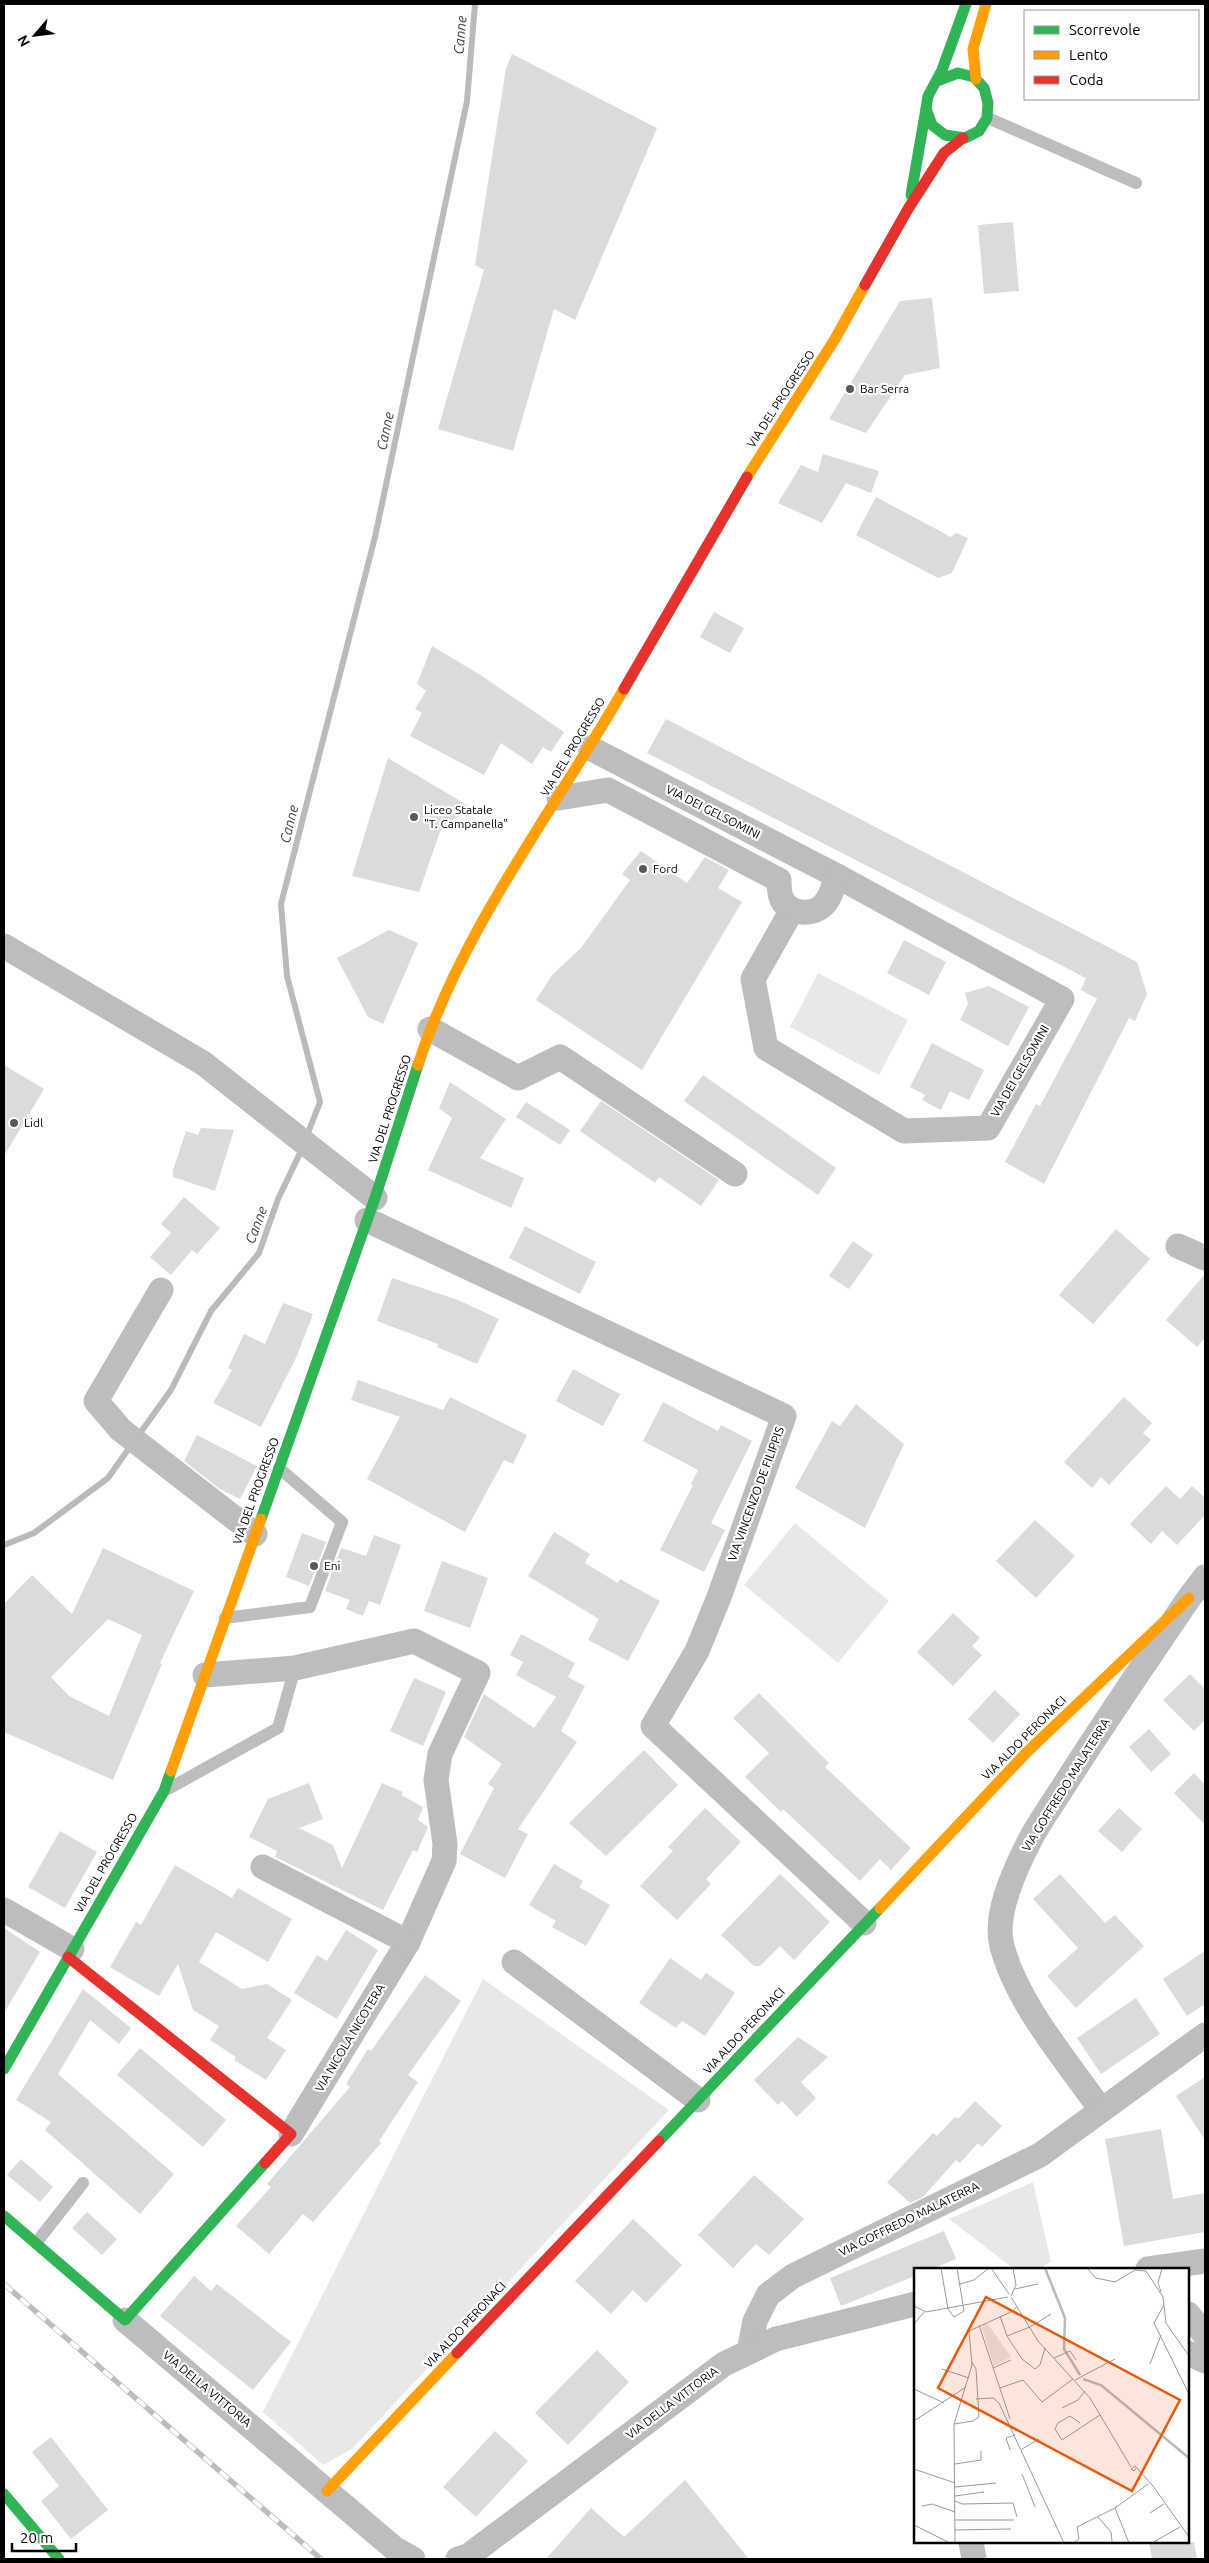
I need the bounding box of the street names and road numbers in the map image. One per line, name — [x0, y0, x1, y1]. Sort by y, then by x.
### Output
street label: VIA DEL PROGRESSO — [744, 348, 817, 450]
street label: VIA DEL PROGRESSO — [538, 695, 607, 799]
street label: VIA DEI GELSOMINI — [664, 782, 762, 841]
street label: VIA DEI GELSOMINI — [988, 1022, 1051, 1119]
street label: VIA DEL PROGRESSO — [366, 1053, 413, 1165]
street label: VIA VINCENZO DE FILIPPIS — [725, 1425, 786, 1563]
street label: VIA DEL PROGRESSO — [230, 1435, 281, 1546]
street label: VIA ALDO PERONACI — [979, 1693, 1068, 1782]
street label: VIA GOFFREDO MALATERRA — [1019, 1716, 1112, 1854]
street label: VIA DEL PROGRESSO — [72, 1810, 140, 1915]
street label: VIA NICOLA NICOTERA — [312, 1981, 387, 2094]
street label: VIA ALDO PERONACI — [700, 1985, 787, 2076]
street label: VIA GOFFREDO MALATERRA — [837, 2179, 981, 2258]
street label: VIA ALDO PERONACI — [421, 2279, 508, 2370]
street label: VIA DELLA VITTORIA — [160, 2348, 254, 2430]
street label: VIA DELLA VITTORIA — [623, 2364, 720, 2441]

